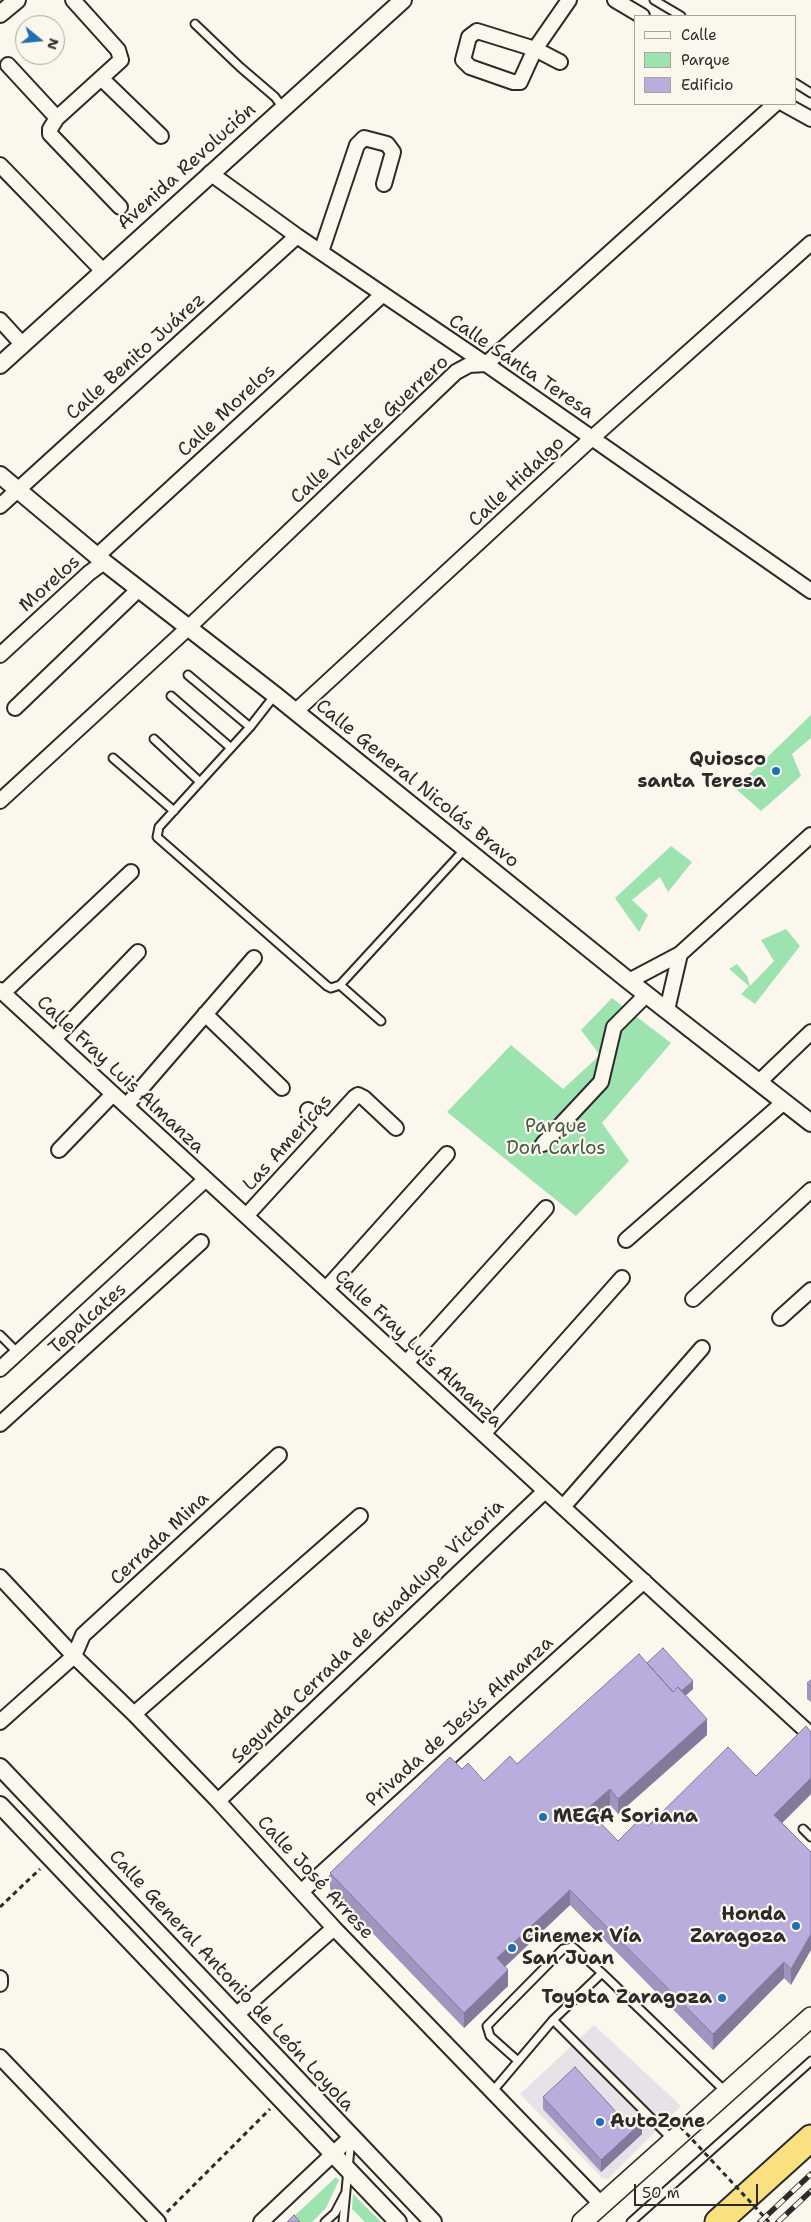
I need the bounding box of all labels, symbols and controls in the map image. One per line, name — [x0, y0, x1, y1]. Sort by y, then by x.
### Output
north arrow — [15, 15, 65, 65]
legend — [634, 15, 796, 105]
text: Calle — [681, 25, 717, 45]
text: N — [43, 36, 64, 52]
text: Parque — [681, 50, 730, 70]
text: Edificio — [681, 75, 733, 95]
street label: Avenida Revolución — [113, 99, 261, 235]
street label: Calle Benito Juárez — [62, 289, 210, 425]
street label: Calle Santa Teresa — [444, 310, 598, 424]
street label: Calle Vicente Guerrero — [286, 351, 454, 509]
street label: Calle Morelos — [173, 360, 281, 462]
street label: Calle Hidalgo — [464, 432, 570, 532]
street label: Morelos — [15, 551, 85, 617]
street label: Calle General Nicolás Bravo — [311, 695, 523, 873]
place label: Quiosco santa Teresa — [638, 749, 766, 793]
marker: Quiosco santa Teresa — [770, 765, 782, 777]
street label: Calle Fray Luis Almanza — [31, 991, 209, 1159]
street label: Las Americas — [239, 1090, 337, 1196]
park label: Parque Don Carlos — [506, 1116, 606, 1160]
street label: Calle Fray Luis Almanza — [329, 1265, 507, 1433]
street label: Tepalcates — [45, 1278, 131, 1360]
street label: Cerrada Mina — [106, 1488, 214, 1590]
street label: Segunda Cerrada de Guadalupe Victoria — [227, 1495, 509, 1769]
street label: Privada de Jesús Almanza — [362, 1632, 558, 1812]
place label: MEGA Soriana — [553, 1806, 698, 1828]
street label: Calle José Arrese — [252, 1811, 378, 1945]
marker: MEGA Soriana — [537, 1811, 549, 1823]
street label: Calle General Antonio de León Loyola — [104, 1846, 358, 2116]
place label: Honda Zaragoza — [690, 1904, 786, 1948]
marker: Honda Zaragoza — [790, 1920, 802, 1932]
place label: Cinemex Vía San Juan — [522, 1926, 641, 1970]
marker: Cinemex Vía San Juan — [506, 1942, 518, 1954]
place label: Toyota Zaragoza — [541, 1987, 712, 2009]
marker: Toyota Zaragoza — [716, 1992, 728, 2004]
place label: AutoZone — [610, 2111, 705, 2133]
marker: AutoZone — [594, 2116, 606, 2128]
scale bar — [636, 2174, 760, 2206]
text: 50 m — [642, 2183, 680, 2203]

